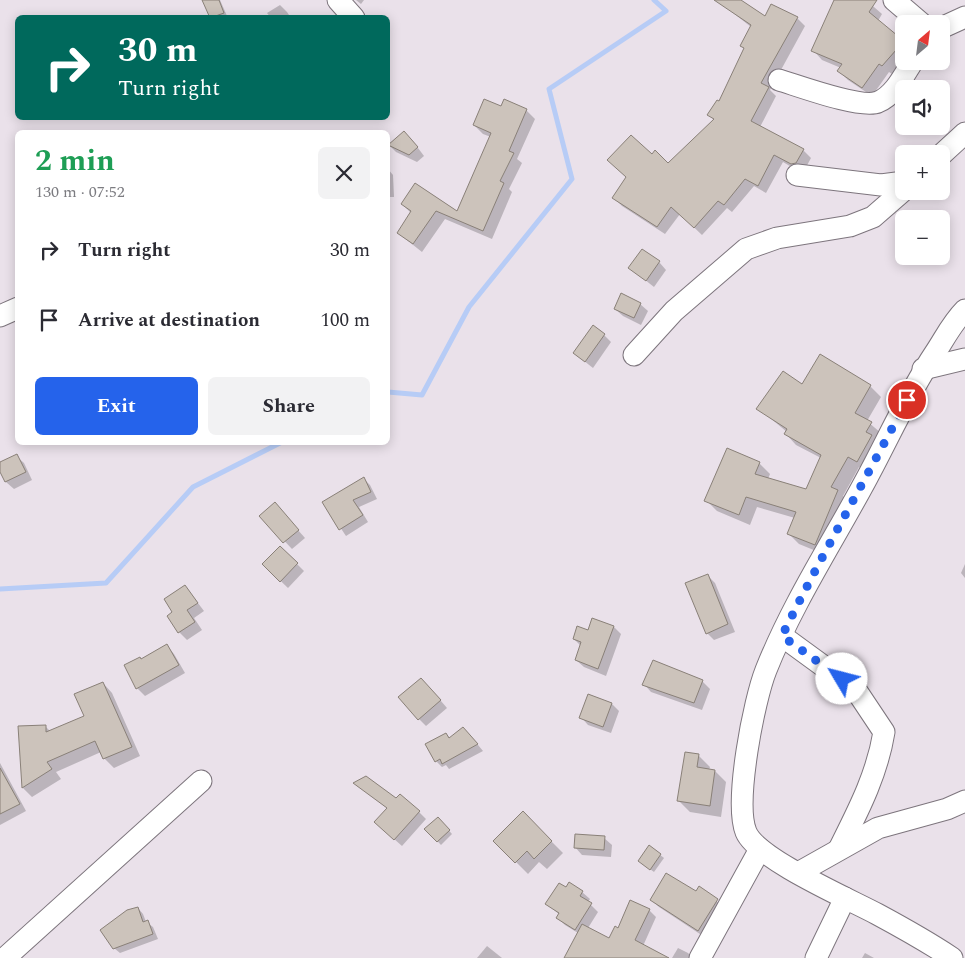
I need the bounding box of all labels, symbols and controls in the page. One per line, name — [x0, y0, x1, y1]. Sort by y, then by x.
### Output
north arrow — [895, 15, 950, 70]
map controls — [895, 15, 950, 265]
text: 30 m — [118, 24, 198, 77]
icon: right — [35, 35, 100, 100]
text: Turn right — [118, 72, 220, 105]
button: sound — [895, 80, 950, 135]
text: 2 min — [35, 138, 115, 184]
button: + — [895, 145, 950, 200]
button: close — [318, 147, 370, 199]
text: 130 m · 07:52 — [35, 180, 125, 204]
button: − — [895, 210, 950, 265]
icon: right — [35, 236, 63, 264]
text: Turn right — [78, 236, 171, 265]
text: 30 m — [330, 236, 370, 265]
icon: arrive — [35, 306, 63, 334]
text: Arrive at destination — [78, 306, 260, 335]
text: 100 m — [320, 306, 370, 335]
button: Exit — [35, 377, 198, 435]
button: Share — [208, 377, 370, 435]
pin — [886, 379, 928, 421]
icon: arrive — [893, 386, 921, 414]
position arrow — [815, 652, 867, 704]

